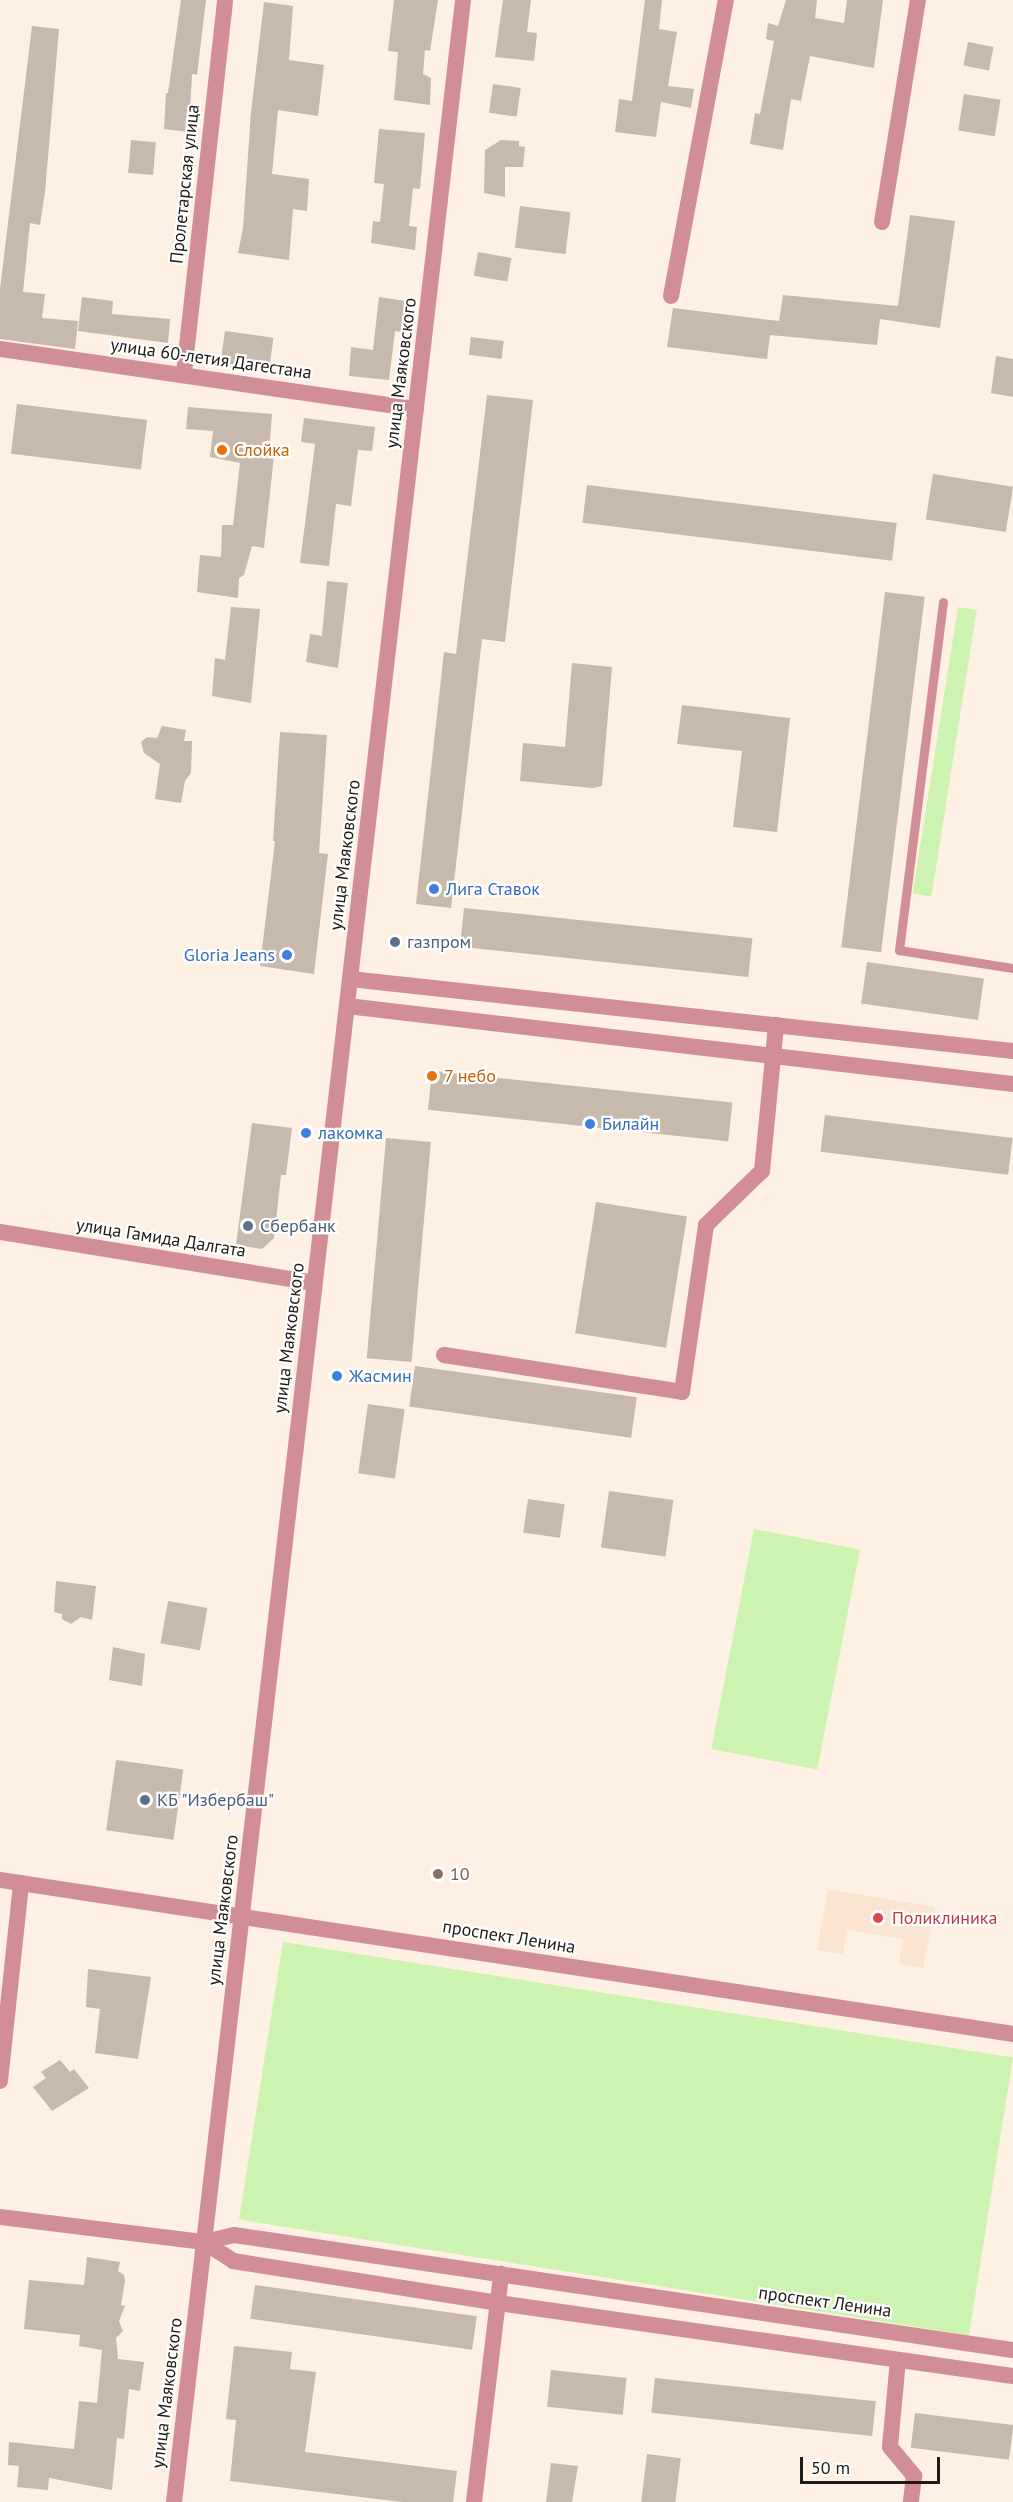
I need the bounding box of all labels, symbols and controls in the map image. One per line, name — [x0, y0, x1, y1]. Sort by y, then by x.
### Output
street label: Пролетарская улица — [166, 103, 204, 265]
street label: улица Маяковского — [381, 296, 421, 450]
street label: улица 60-летия Дагестана — [109, 334, 313, 384]
place label: Слойка — [234, 439, 290, 461]
marker: Слойка — [215, 443, 229, 457]
street label: улица Маяковского — [325, 778, 365, 932]
place label: Лига Ставок — [446, 878, 540, 900]
marker: Лига Ставок — [427, 882, 441, 896]
place label: газпром — [407, 931, 471, 953]
marker: газпром — [388, 935, 402, 949]
place label: Gloria Jeans — [184, 944, 275, 966]
marker: Gloria Jeans — [280, 948, 294, 962]
place label: 7 небо — [444, 1065, 497, 1087]
marker: 7 небо — [425, 1069, 439, 1083]
place label: Билайн — [602, 1113, 659, 1135]
marker: Билайн — [583, 1117, 597, 1131]
place label: лакомка — [318, 1122, 383, 1144]
marker: лакомка — [299, 1126, 313, 1140]
street label: улица Гамида Далгата — [74, 1214, 248, 1262]
place label: Сбербанк — [260, 1215, 336, 1237]
marker: Сбербанк — [241, 1219, 255, 1233]
street label: улица Маяковского — [269, 1261, 309, 1415]
place label: Жасмин — [349, 1365, 412, 1387]
marker: Жасмин — [330, 1369, 344, 1383]
place label: КБ "Избербаш" — [157, 1789, 275, 1811]
marker: КБ "Избербаш" — [138, 1793, 152, 1807]
street label: улица Маяковского — [203, 1833, 243, 1987]
place label: 10 — [450, 1863, 470, 1885]
marker: 10 — [431, 1867, 445, 1881]
place label: Поликлиника — [892, 1907, 997, 1929]
marker: Поликлиника — [869, 1909, 887, 1927]
street label: проспект Ленина — [441, 1916, 577, 1958]
street label: проспект Ленина — [757, 2282, 893, 2322]
street label: улица Маяковского — [147, 2316, 187, 2470]
scale bar — [803, 2445, 942, 2483]
text: 50 m — [811, 2456, 850, 2479]

